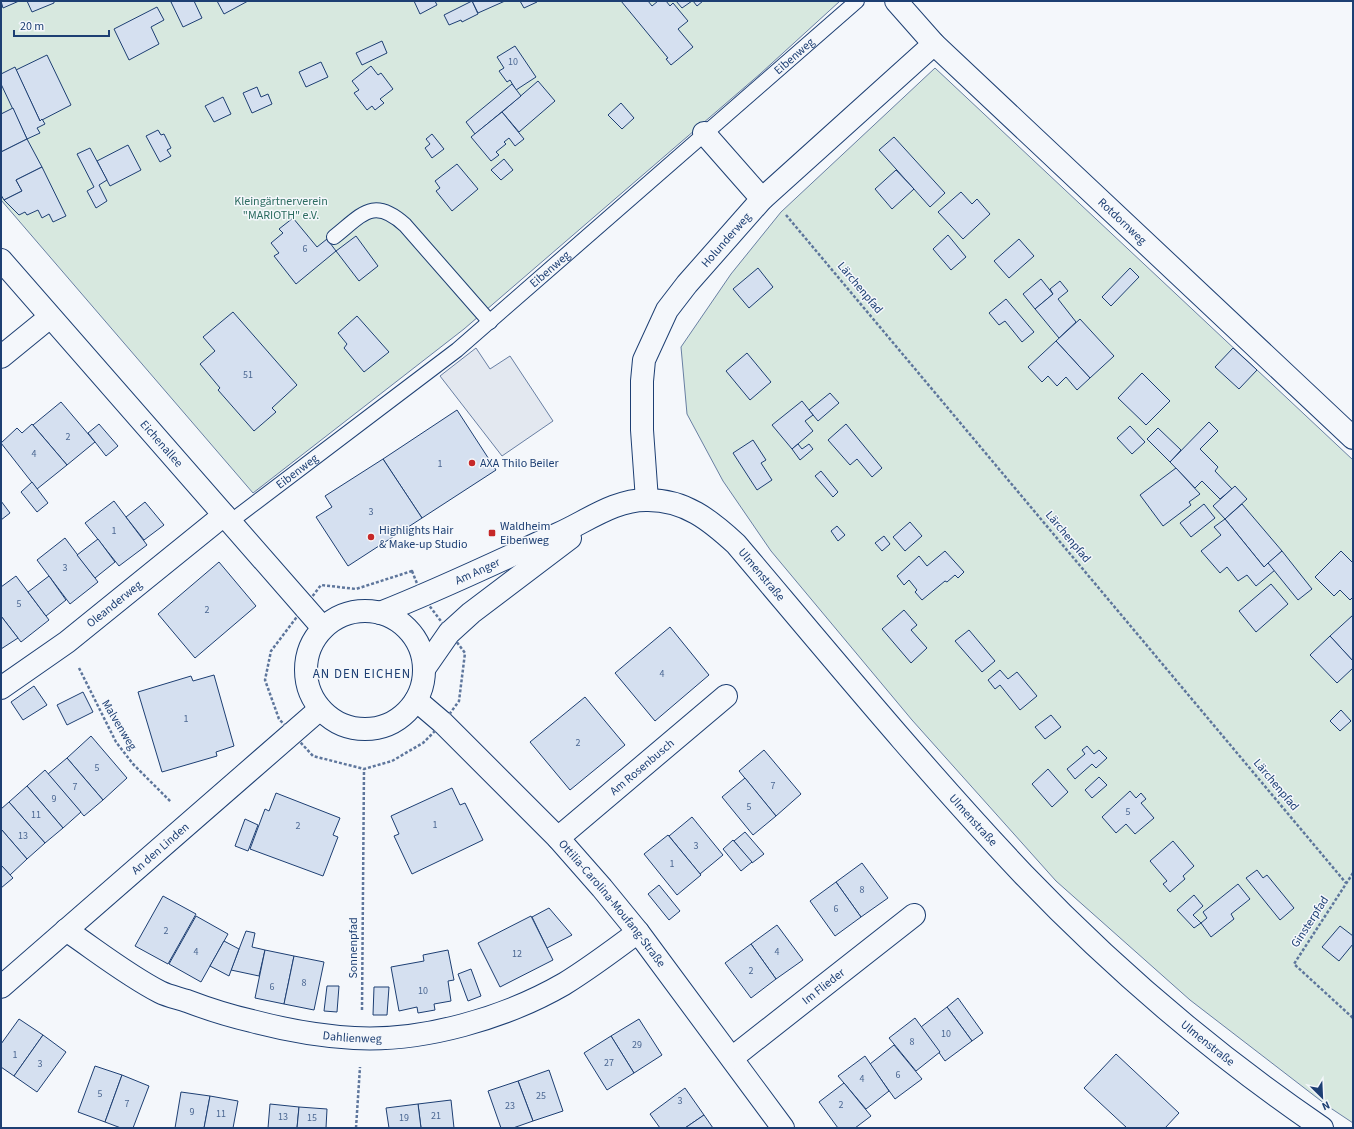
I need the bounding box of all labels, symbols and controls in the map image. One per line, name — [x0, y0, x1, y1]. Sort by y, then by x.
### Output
scale bar — [14, 12, 109, 38]
text: 20 m — [20, 18, 44, 35]
street label: Eibenweg — [770, 33, 818, 78]
house number: 10 — [508, 55, 518, 69]
park label: Kleingärtnerverein "MARIOTH" e.V. — [234, 193, 328, 224]
street label: Rotdornweg — [1094, 194, 1151, 248]
street label: Holunderweg — [697, 209, 755, 271]
house number: 6 — [303, 242, 308, 256]
street label: Eibenweg — [526, 247, 574, 292]
street label: Lärchenpfad — [833, 258, 887, 318]
house number: 51 — [243, 368, 253, 382]
street label: Eichenallee — [136, 416, 187, 471]
house number: 2 — [66, 430, 71, 444]
house number: 4 — [32, 447, 37, 461]
street label: Eibenweg — [272, 450, 322, 493]
place label: AXA Thilo Beiler — [480, 455, 560, 472]
house number: 1 — [438, 457, 443, 471]
marker: AXA Thilo Beiler — [467, 458, 477, 468]
house number: 3 — [369, 505, 374, 519]
street label: Lärchenpfad — [1041, 507, 1095, 567]
place label: Waldheim Eibenweg — [500, 518, 550, 549]
place label: Highlights Hair & Make-up Studio — [379, 522, 467, 553]
house number: 1 — [112, 524, 117, 538]
marker: Waldheim Eibenweg — [487, 528, 497, 538]
marker: Highlights Hair & Make-up Studio — [366, 532, 376, 542]
street label: Ulmenstraße — [734, 544, 789, 605]
street label: Am Anger — [452, 553, 504, 589]
house number: 3 — [63, 561, 68, 575]
street label: Oleanderweg — [83, 576, 145, 632]
house number: 5 — [17, 597, 22, 611]
house number: 2 — [205, 603, 210, 617]
district label: AN DEN EICHEN — [313, 665, 411, 683]
house number: 4 — [660, 667, 665, 681]
street label: Malvenweg — [97, 696, 141, 754]
house number: 1 — [184, 712, 189, 726]
street label: Am Rosenbusch — [606, 735, 678, 799]
house number: 2 — [576, 736, 581, 750]
street label: Lärchenpfad — [1249, 755, 1303, 815]
house number: 5 — [95, 761, 100, 775]
house number: 7 — [771, 779, 776, 793]
house number: 7 — [73, 780, 78, 794]
street label: Ulmenstraße — [945, 790, 1001, 850]
house number: 9 — [52, 792, 57, 806]
house number: 5 — [747, 800, 752, 814]
house number: 5 — [1126, 805, 1131, 819]
house number: 11 — [31, 808, 41, 822]
street label: An den Linden — [127, 818, 193, 878]
house number: 1 — [433, 818, 438, 832]
house number: 2 — [296, 819, 301, 833]
house number: 13 — [18, 829, 28, 843]
street label: Ottilia-Carolina-Moufang-Straße — [555, 836, 670, 971]
house number: 3 — [694, 839, 699, 853]
house number: 1 — [670, 857, 675, 871]
house number: 8 — [860, 883, 865, 897]
street label: Ginsterpfad — [1287, 893, 1333, 951]
house number: 6 — [834, 902, 839, 916]
street label: Sonnenpfad — [345, 917, 362, 979]
house number: 2 — [164, 924, 169, 938]
house number: 4 — [194, 945, 199, 959]
house number: 4 — [775, 945, 780, 959]
house number: 12 — [512, 947, 522, 961]
house number: 2 — [749, 964, 754, 978]
street label: Im Flieder — [798, 964, 849, 1009]
house number: 8 — [302, 976, 307, 990]
house number: 6 — [270, 980, 275, 994]
house number: 10 — [418, 984, 428, 998]
street label: Ulmenstraße — [1177, 1016, 1238, 1070]
street label: Dahlienweg — [322, 1027, 382, 1047]
house number: 10 — [941, 1027, 951, 1041]
house number: 8 — [910, 1035, 915, 1049]
house number: 29 — [632, 1038, 642, 1052]
house number: 1 — [13, 1048, 18, 1062]
house number: 27 — [604, 1056, 614, 1070]
house number: 3 — [38, 1057, 43, 1071]
house number: 6 — [896, 1068, 901, 1082]
house number: 4 — [860, 1072, 865, 1086]
north arrow — [1302, 1077, 1342, 1117]
house number: 5 — [98, 1087, 103, 1101]
house number: 25 — [536, 1089, 546, 1103]
house number: 3 — [678, 1094, 683, 1108]
house number: 7 — [125, 1097, 130, 1111]
text: N — [1319, 1097, 1332, 1114]
house number: 2 — [839, 1098, 844, 1112]
house number: 23 — [505, 1099, 515, 1113]
house number: 9 — [190, 1105, 195, 1119]
house number: 11 — [216, 1107, 226, 1121]
house number: 21 — [431, 1109, 441, 1123]
house number: 13 — [278, 1110, 288, 1124]
house number: 15 — [307, 1111, 317, 1125]
house number: 19 — [399, 1111, 409, 1125]

